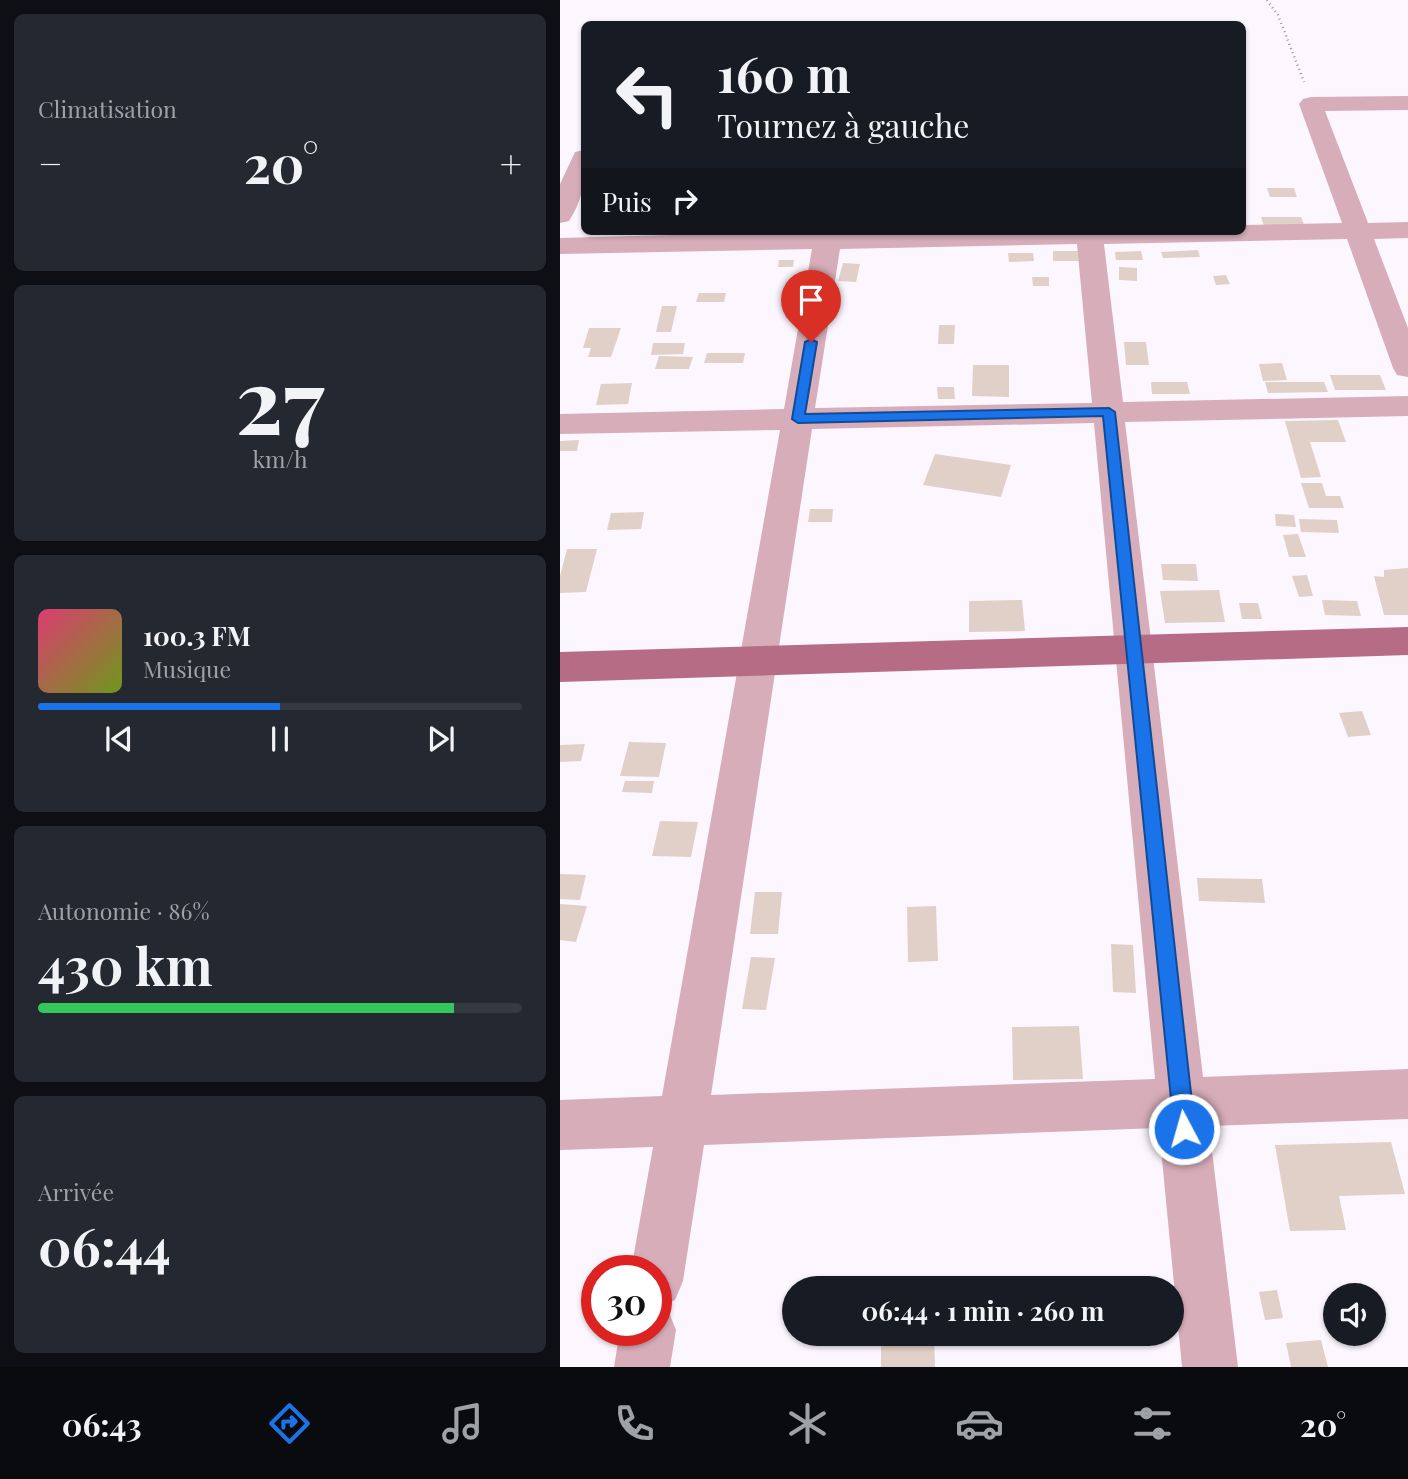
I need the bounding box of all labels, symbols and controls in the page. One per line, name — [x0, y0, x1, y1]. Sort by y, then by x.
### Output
text: 160 m — [717, 40, 851, 105]
icon: left — [602, 49, 693, 140]
text: Climatisation — [38, 93, 177, 124]
text: Tournez à gauche — [717, 103, 970, 146]
text: 20° — [244, 128, 319, 197]
text: − — [38, 137, 63, 188]
text: + — [500, 137, 522, 188]
icon: right — [666, 182, 704, 220]
text: Puis — [602, 184, 652, 219]
pin — [781, 270, 841, 342]
icon: arrive — [792, 281, 830, 319]
text: 27 — [236, 337, 325, 458]
text: km/h — [252, 443, 308, 474]
text: 100.3 FM — [143, 618, 251, 653]
text: Musique — [143, 653, 231, 684]
icon: previous — [100, 720, 138, 758]
icon: pause — [261, 720, 299, 758]
icon: next — [422, 720, 460, 758]
text: Autonomie · 86% — [38, 895, 210, 926]
text: 430 km — [38, 930, 212, 999]
position arrow — [1147, 1092, 1221, 1166]
text: Arrivée — [38, 1176, 114, 1207]
text: 06:44 — [38, 1211, 171, 1280]
speed limit sign: 30 — [581, 1255, 672, 1346]
map controls — [1323, 1283, 1386, 1346]
button: sound — [1323, 1283, 1386, 1346]
text: 06:44 · 1 min · 260 m — [862, 1293, 1104, 1328]
icon: directions — [265, 1399, 314, 1448]
icon: music — [438, 1399, 487, 1448]
icon: phone — [610, 1399, 659, 1448]
icon: climate — [783, 1399, 832, 1448]
icon: car — [955, 1399, 1004, 1448]
icon: filters — [1128, 1399, 1177, 1448]
text: 06:43 — [62, 1402, 142, 1445]
text: 20° — [1300, 1402, 1346, 1445]

